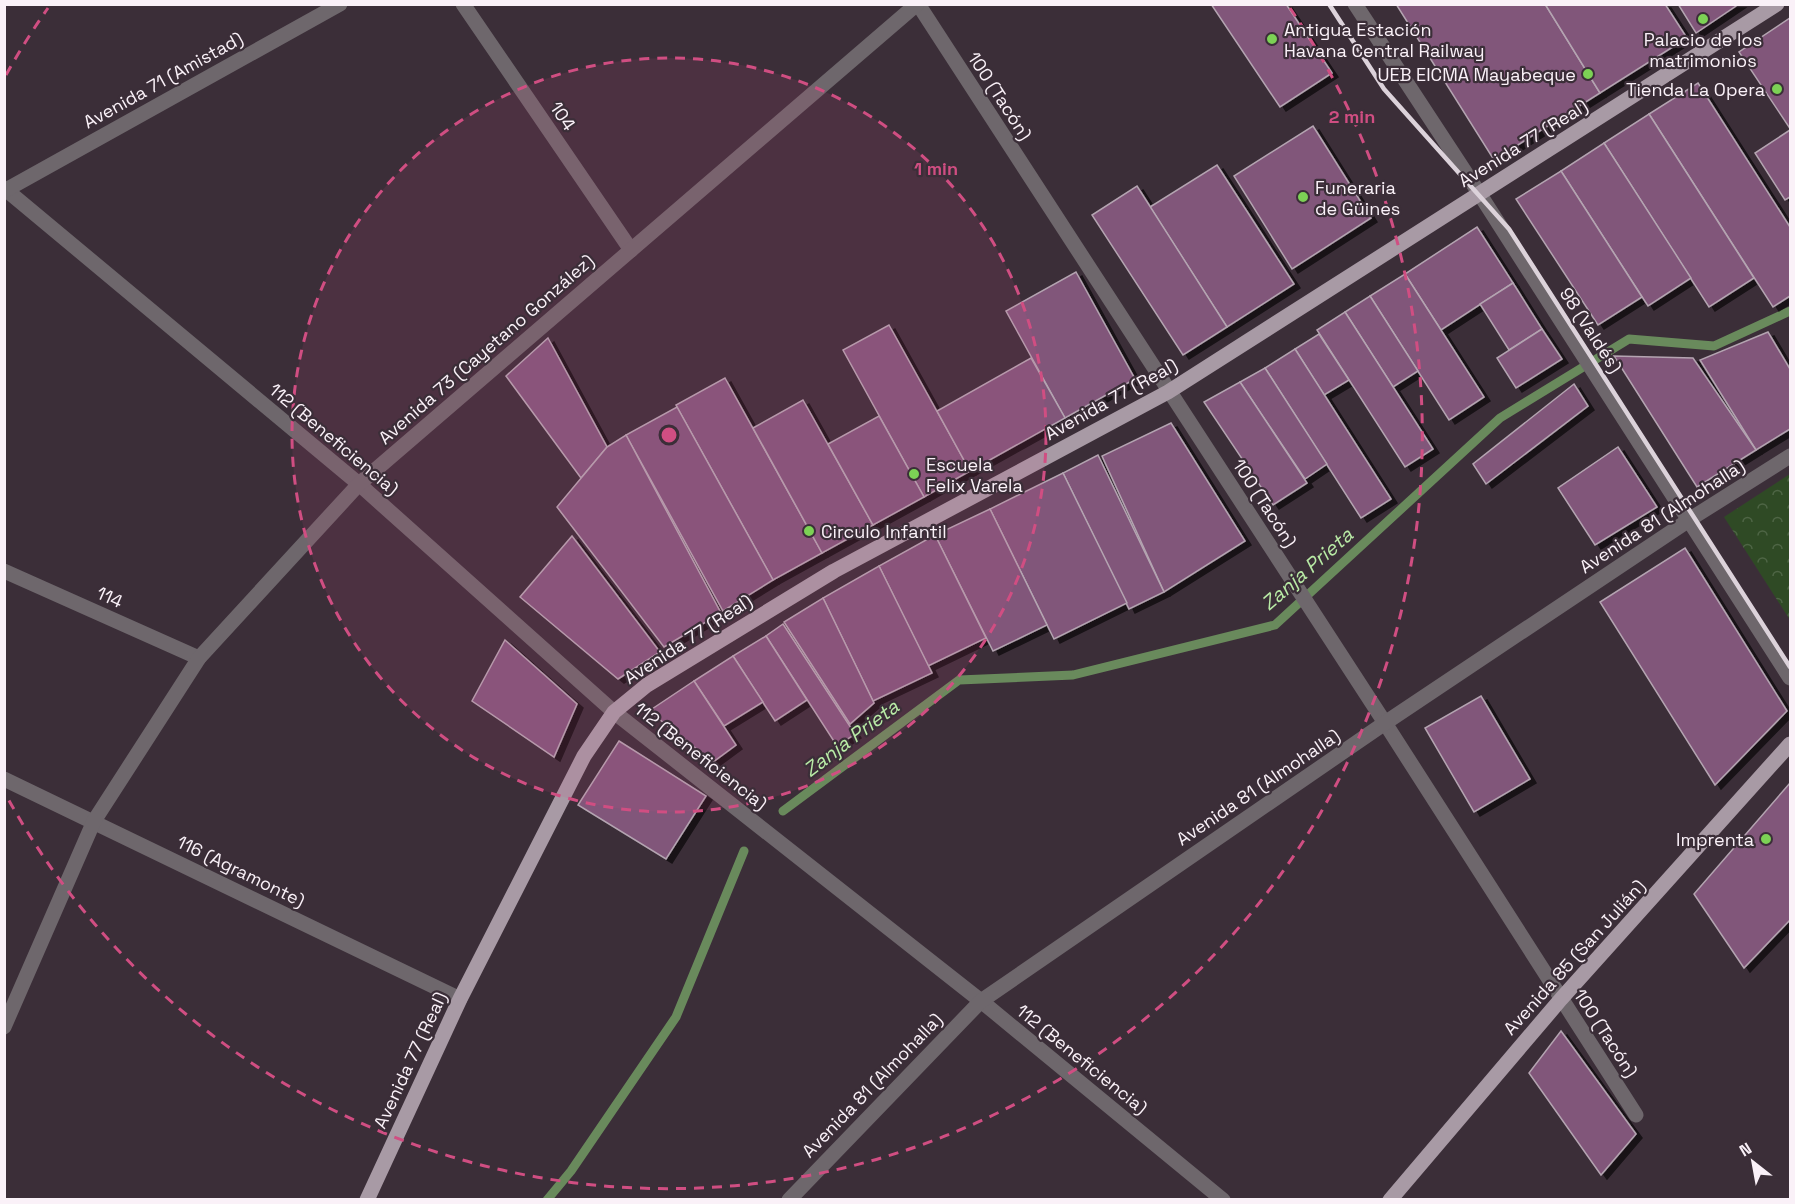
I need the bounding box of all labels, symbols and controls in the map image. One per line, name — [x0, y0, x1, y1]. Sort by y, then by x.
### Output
marker: Palacio de los matrimonios — [1696, 12, 1710, 26]
place label: Antigua Estación Havana Central Railway — [1284, 18, 1485, 62]
street label: Avenida 71 (Amistad) — [79, 27, 247, 133]
place label: Palacio de los matrimonios — [1644, 28, 1762, 72]
marker: Antigua Estación Havana Central Railway — [1265, 32, 1279, 46]
street label: 100 (Tacón) — [963, 47, 1037, 145]
place label: UEB EICMA Mayabeque — [1377, 63, 1576, 86]
marker: UEB EICMA Mayabeque — [1581, 67, 1595, 81]
place label: Tienda La Opera — [1626, 78, 1765, 101]
marker: Tienda La Opera — [1770, 82, 1784, 96]
street label: Avenida 77 (Real) — [1454, 94, 1592, 192]
street label: 104 — [545, 97, 581, 135]
text: 2 min — [1329, 105, 1375, 128]
text: 1 min — [914, 157, 958, 180]
place label: Funeraria de Güines — [1315, 176, 1400, 220]
marker: Funeraria de Güines — [1296, 190, 1310, 204]
street label: Avenida 73 (Cayetano González) — [373, 249, 599, 449]
street label: 98 (Valdés) — [1555, 283, 1627, 377]
street label: Avenida 77 (Real) — [1041, 353, 1181, 445]
street label: 112 (Beneficiencia) — [264, 378, 404, 500]
centre of rings — [659, 425, 679, 445]
place label: Escuela Felix Varela — [926, 453, 1023, 497]
street label: 100 (Tacón) — [1228, 454, 1302, 552]
street label: Avenida 81 (Almohalla) — [1575, 454, 1749, 578]
marker: Escuela Felix Varela — [907, 467, 921, 481]
place label: Circulo Infantil — [821, 520, 947, 543]
water label: Zanja Prieta — [1256, 522, 1359, 616]
marker: Circulo Infantil — [802, 524, 816, 538]
street label: 114 — [93, 581, 127, 613]
street label: Avenida 77 (Real) — [620, 589, 756, 689]
water label: Zanja Prieta — [798, 693, 905, 783]
street label: 112 (Beneficiencia) — [630, 697, 772, 815]
street label: Avenida 81 (Almohalla) — [1172, 724, 1344, 850]
place label: Imprenta — [1676, 828, 1754, 851]
street label: 116 (Agramonte) — [173, 830, 309, 912]
marker: Imprenta — [1759, 832, 1773, 846]
street label: Avenida 85 (San Julián) — [1498, 874, 1650, 1040]
street label: 100 (Tacón) — [1569, 984, 1643, 1082]
street label: Avenida 77 (Real) — [368, 988, 452, 1132]
street label: 112 (Beneficiencia) — [1012, 999, 1152, 1119]
street label: Avenida 81 (Almohalla) — [797, 1008, 947, 1162]
north arrow — [1723, 1132, 1783, 1192]
text: N — [1736, 1138, 1756, 1161]

